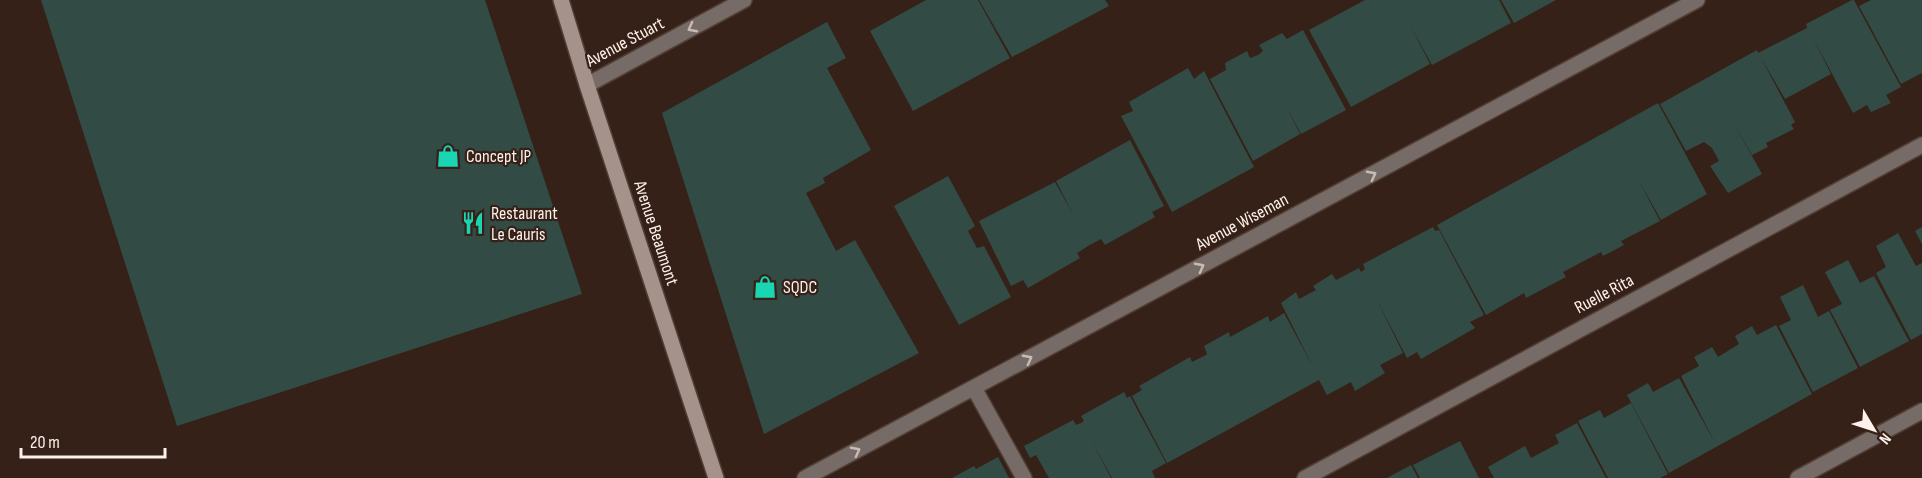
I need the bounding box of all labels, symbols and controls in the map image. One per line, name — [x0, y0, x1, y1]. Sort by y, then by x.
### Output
street label: Avenue Stuart — [581, 12, 668, 72]
one-way arrow — [688, 21, 699, 32]
shop icon: Concept JP — [435, 143, 461, 169]
place label: Concept JP — [466, 146, 532, 167]
one-way arrow — [1366, 171, 1376, 182]
street label: Avenue Beaumont — [629, 177, 683, 289]
street label: Avenue Wiseman — [1191, 189, 1292, 256]
place label: Restaurant Le Cauris — [491, 203, 558, 245]
restaurant icon: Restaurant Le Cauris — [460, 210, 486, 236]
one-way arrow — [1194, 263, 1204, 274]
street label: Ruelle Rita — [1571, 270, 1637, 318]
shop icon: SQDC — [752, 274, 778, 300]
place label: SQDC — [783, 277, 817, 298]
one-way arrow — [1022, 355, 1033, 366]
north arrow — [1844, 400, 1904, 460]
scale bar — [21, 421, 165, 459]
text: N — [1874, 429, 1895, 448]
text: 20 m — [30, 432, 60, 453]
one-way arrow — [850, 446, 861, 458]

